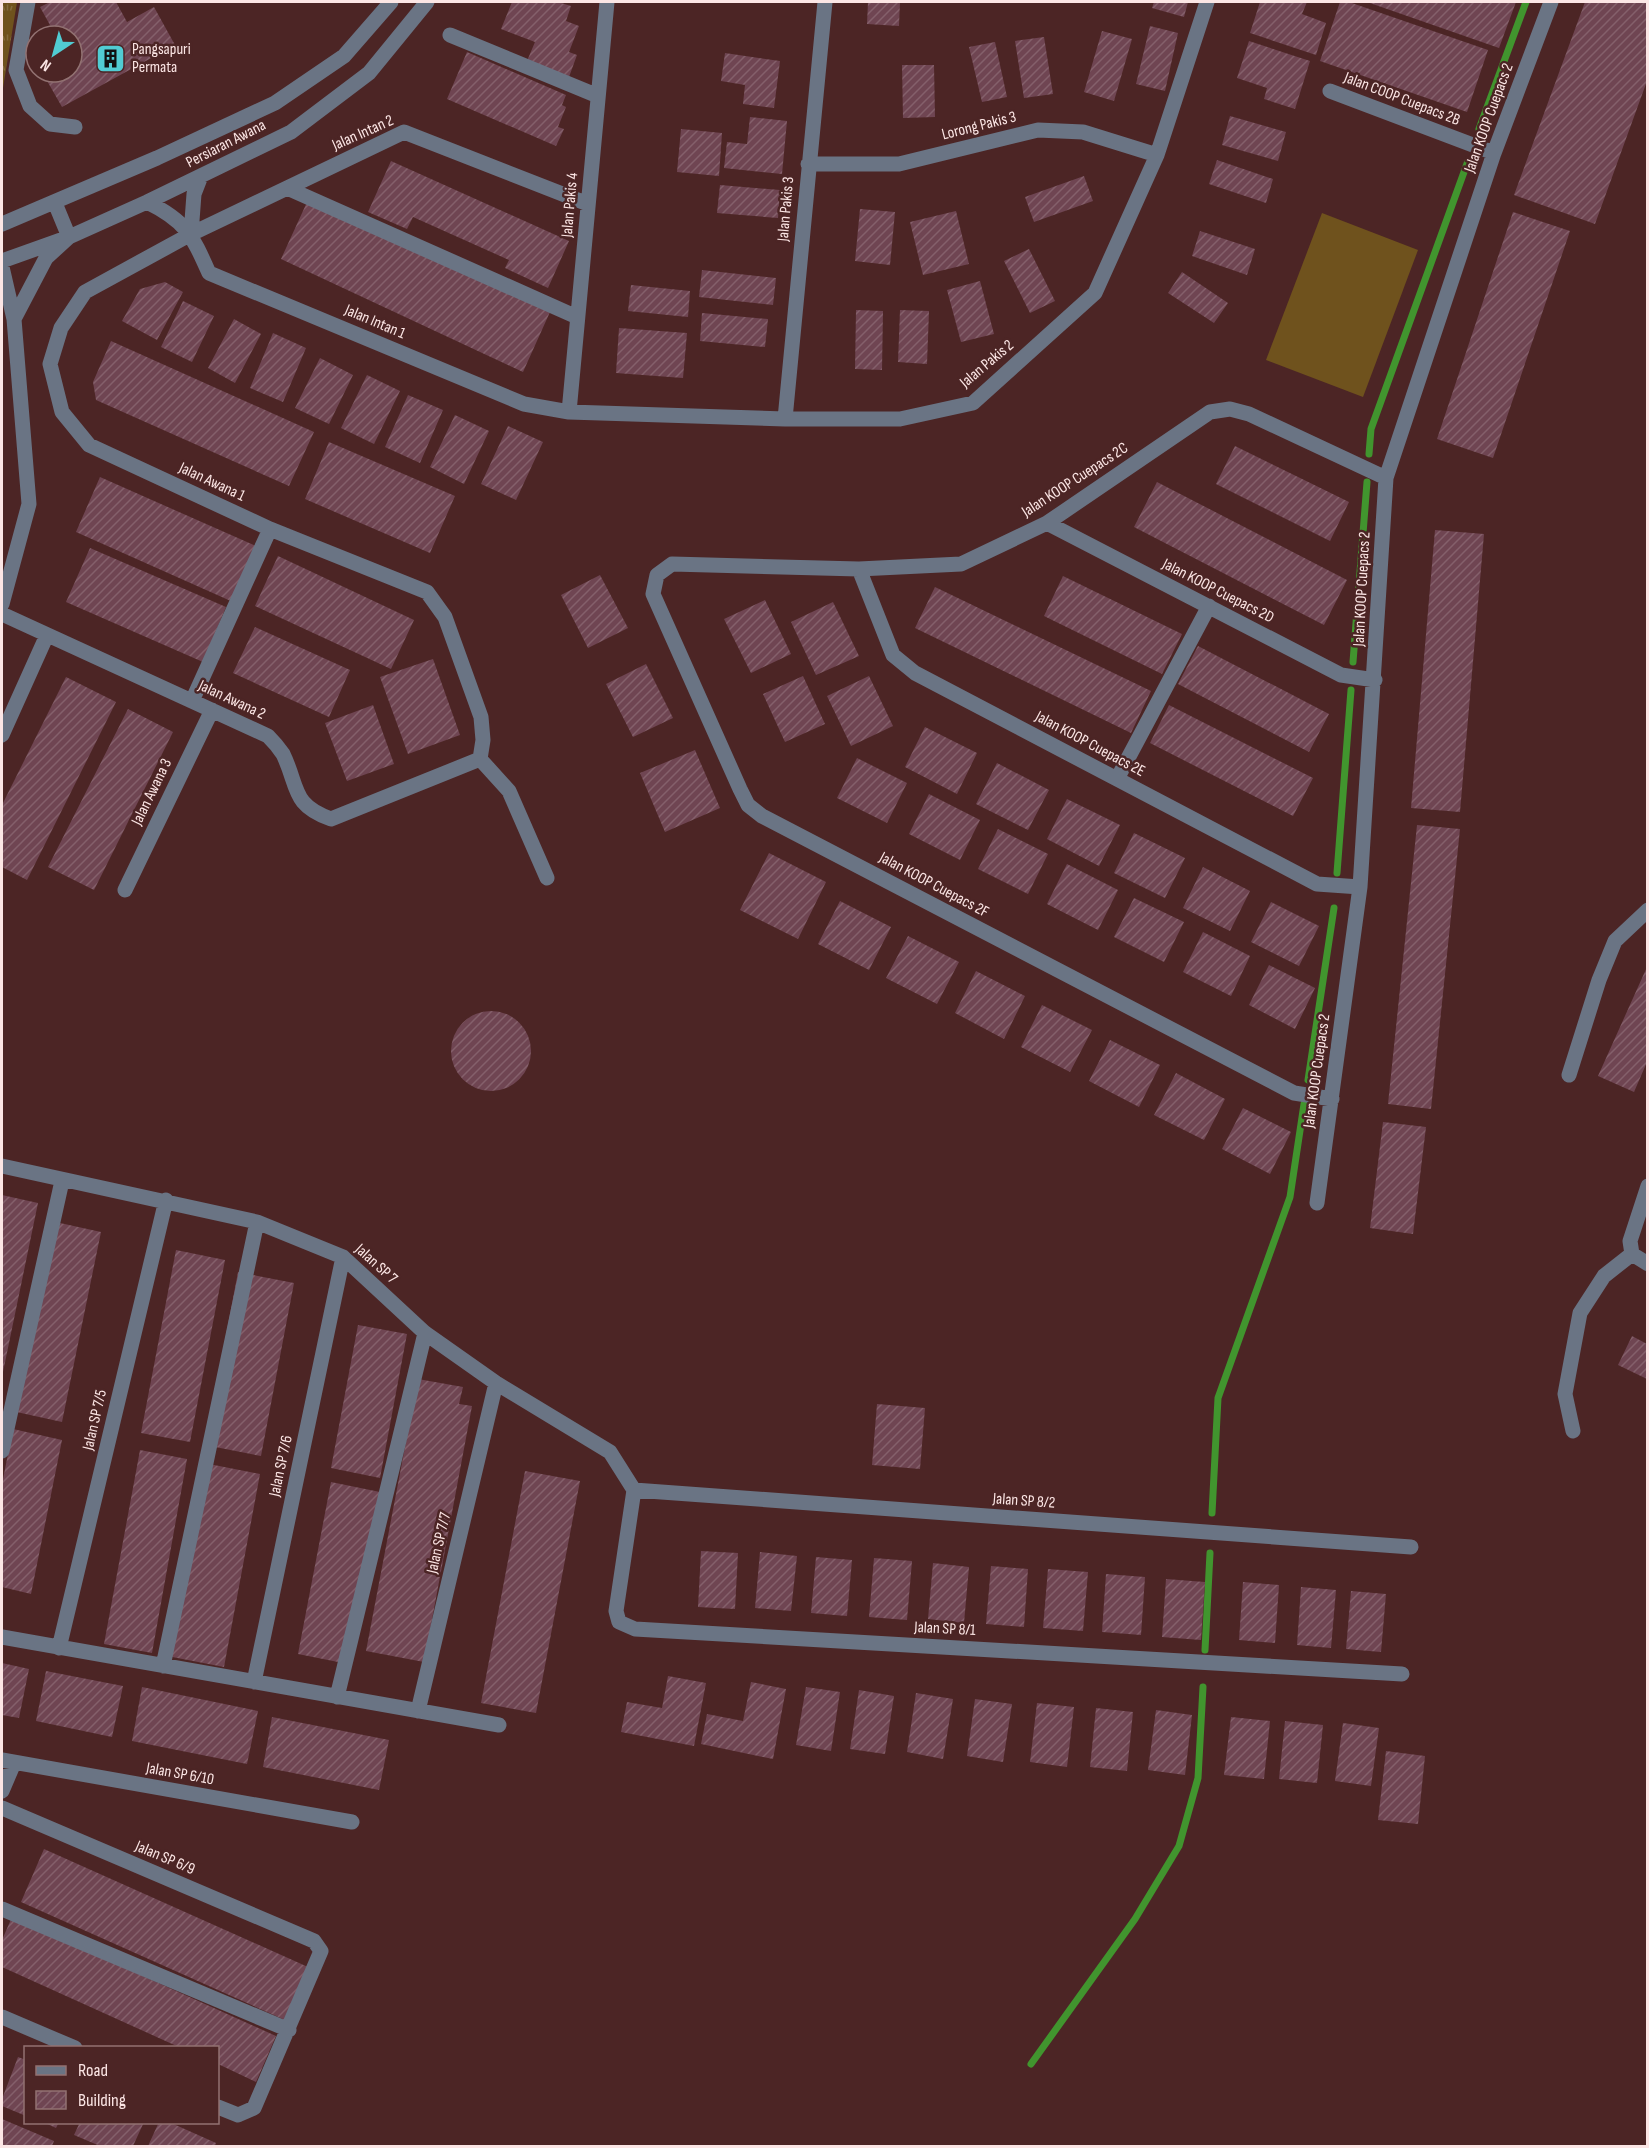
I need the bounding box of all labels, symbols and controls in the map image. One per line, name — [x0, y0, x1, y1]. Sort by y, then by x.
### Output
north arrow — [24, 24, 84, 84]
place label: Pangsapuri Permata — [132, 40, 191, 77]
building icon: Pangsapuri Permata — [95, 42, 127, 74]
text: N — [37, 55, 55, 75]
street label: Jalan KOOP Cuepacs 2 — [1460, 61, 1518, 176]
street label: Jalan COOP Cuepacs 2B — [1340, 68, 1463, 130]
street label: Lorong Pakis 3 — [940, 108, 1018, 144]
street label: Jalan Intan 2 — [328, 111, 397, 155]
street label: Persiaran Awana — [183, 116, 269, 172]
street label: Jalan Pakis 4 — [558, 172, 582, 239]
street label: Jalan Pakis 3 — [774, 176, 798, 243]
street label: Jalan Intan 1 — [341, 300, 409, 343]
street label: Jalan Pakis 2 — [955, 336, 1018, 393]
street label: Jalan KOOP Cuepacs 2C — [1018, 438, 1132, 522]
street label: Jalan Awana 1 — [175, 458, 248, 506]
street label: Jalan KOOP Cuepacs 2 — [1349, 531, 1374, 648]
street label: Jalan KOOP Cuepacs 2D — [1158, 554, 1277, 627]
street label: Jalan Awana 2 — [195, 676, 269, 724]
street label: Jalan KOOP Cuepacs 2E — [1031, 707, 1148, 781]
street label: Jalan Awana 3 — [127, 756, 176, 829]
street label: Jalan KOOP Cuepacs 2F — [875, 848, 992, 922]
street label: Jalan KOOP Cuepacs 2 — [1299, 1013, 1334, 1130]
street label: Jalan SP 7 — [350, 1239, 402, 1288]
street label: Jalan SP 7/5 — [79, 1388, 111, 1453]
street label: Jalan SP 7/6 — [265, 1434, 297, 1499]
street label: Jalan SP 8/2 — [991, 1489, 1056, 1513]
street label: Jalan SP 7/7 — [423, 1510, 455, 1576]
street label: Jalan SP 8/1 — [913, 1618, 977, 1640]
street label: Jalan SP 6/10 — [144, 1759, 215, 1789]
street label: Jalan SP 6/9 — [131, 1837, 198, 1879]
legend — [24, 2046, 219, 2124]
text: Road — [78, 2060, 108, 2081]
text: Building — [78, 2090, 126, 2111]

